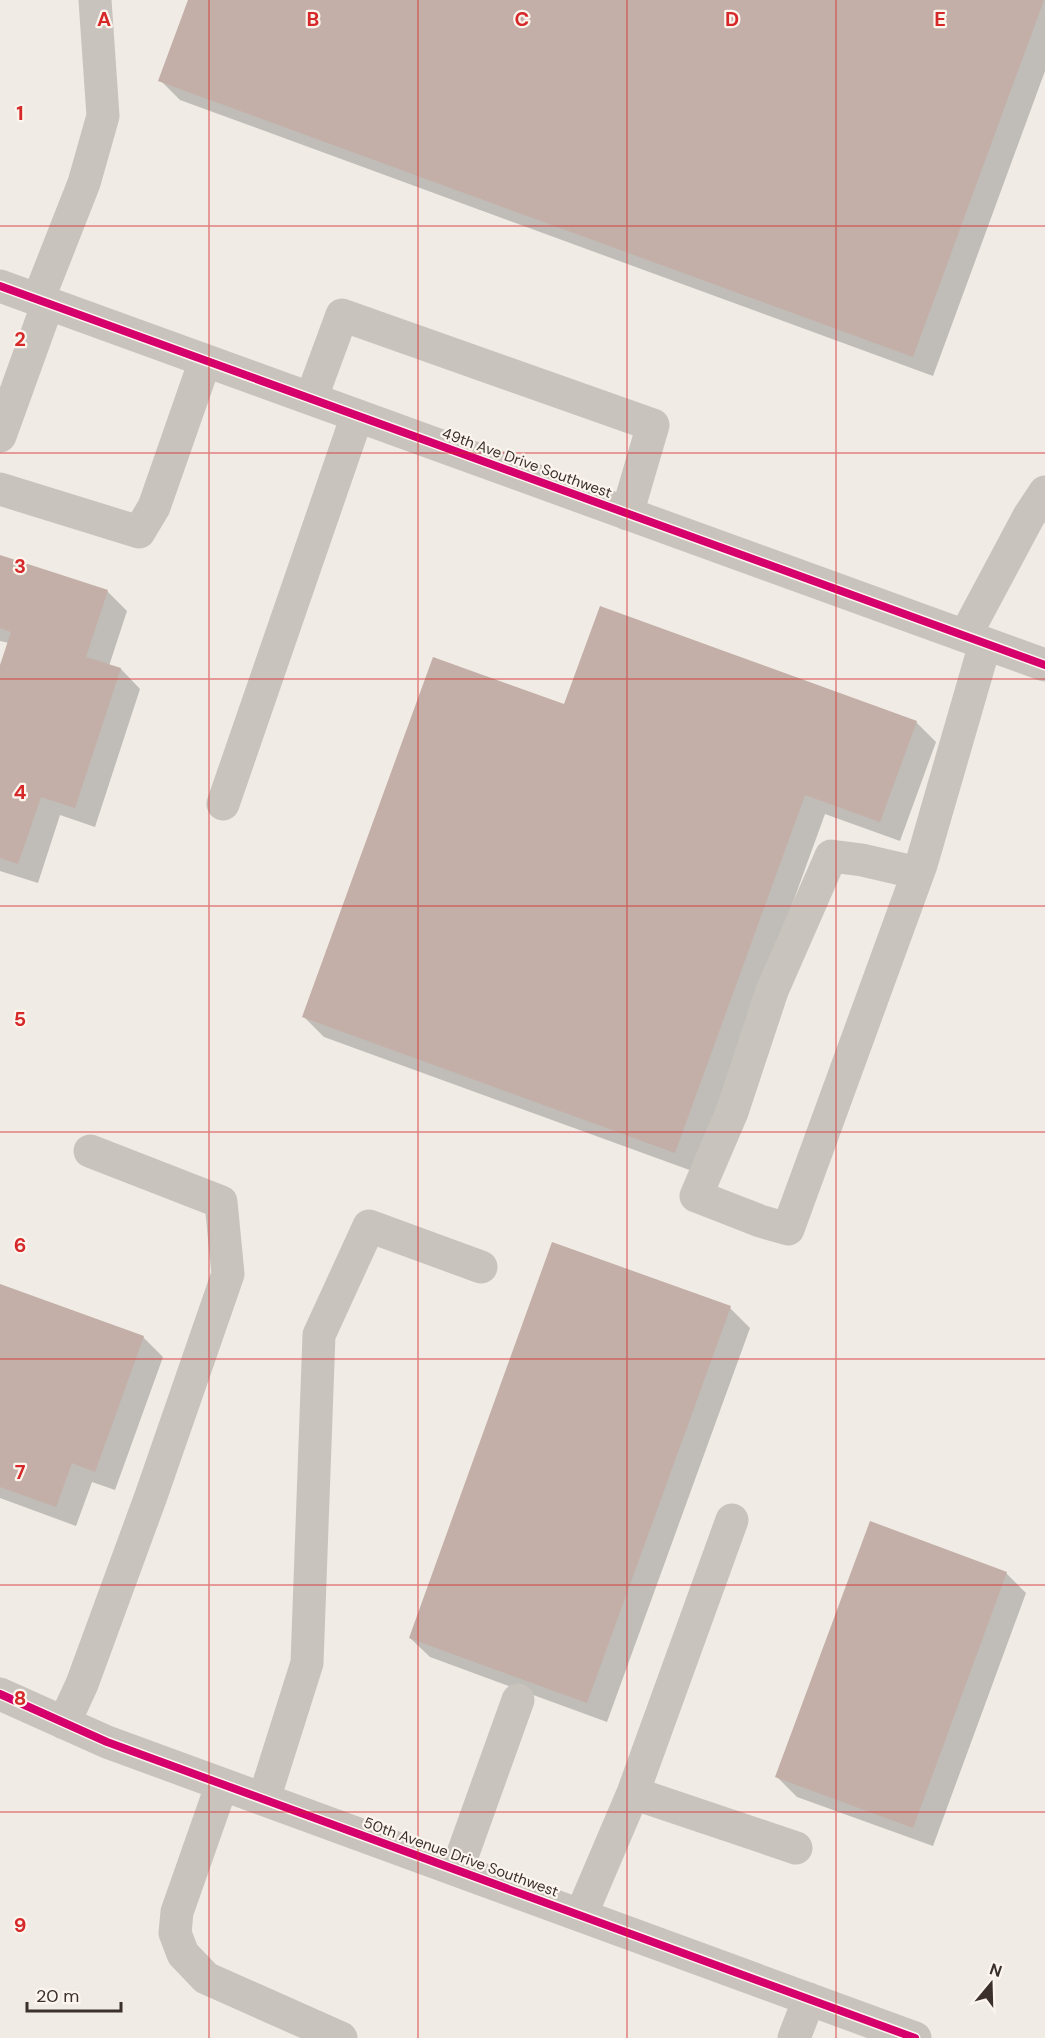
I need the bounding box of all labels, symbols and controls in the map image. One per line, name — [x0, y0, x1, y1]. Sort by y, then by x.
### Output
text: A — [97, 6, 111, 32]
text: B — [307, 6, 319, 32]
text: C — [515, 6, 529, 32]
text: D — [725, 6, 739, 32]
text: E — [934, 6, 946, 32]
text: 1 — [16, 100, 24, 126]
text: 2 — [14, 326, 26, 352]
street label: 49th Ave Drive Southwest — [439, 423, 615, 503]
text: 3 — [14, 553, 26, 579]
text: 4 — [14, 779, 27, 805]
text: 5 — [14, 1006, 26, 1032]
text: 6 — [14, 1232, 26, 1258]
text: 7 — [15, 1459, 26, 1485]
text: 8 — [14, 1685, 26, 1711]
street label: 50th Avenue Drive Southwest — [361, 1812, 561, 1902]
text: 9 — [14, 1912, 26, 1938]
north arrow — [961, 1954, 1021, 2014]
text: N — [987, 1958, 1005, 1982]
scale bar — [27, 1975, 122, 2013]
text: 20 m — [36, 1984, 79, 2008]

